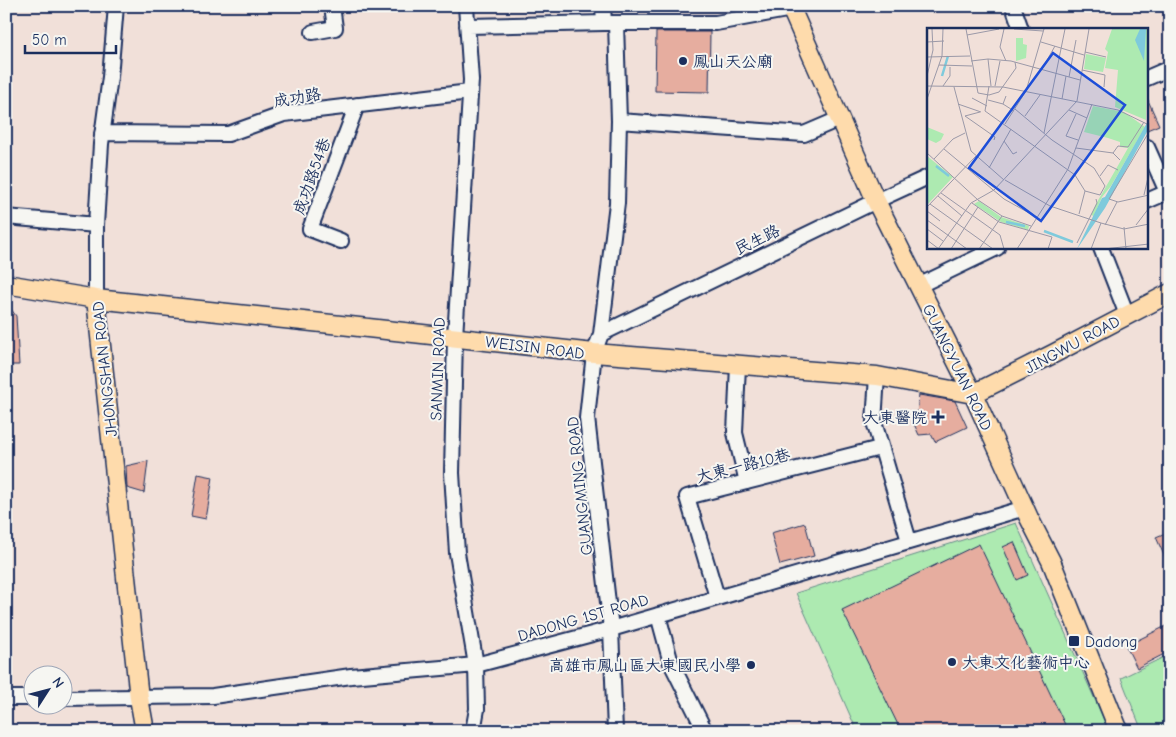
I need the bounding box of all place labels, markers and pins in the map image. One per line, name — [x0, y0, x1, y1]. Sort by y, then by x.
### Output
place label: 鳳山天公廟 — [693, 53, 773, 71]
marker: 鳳山天公廟 — [677, 55, 689, 67]
place label: 大東醫院 — [863, 409, 927, 427]
marker: 大東醫院 — [931, 410, 945, 424]
place label: Dadong — [1085, 633, 1138, 651]
marker: Dadong — [1067, 634, 1081, 648]
place label: 大東文化藝術中心 — [962, 654, 1090, 672]
marker: 大東文化藝術中心 — [946, 656, 958, 668]
place label: 高雄市鳳山區大東國民小學 — [549, 657, 741, 675]
marker: 高雄市鳳山區大東國民小學 — [745, 659, 757, 671]

